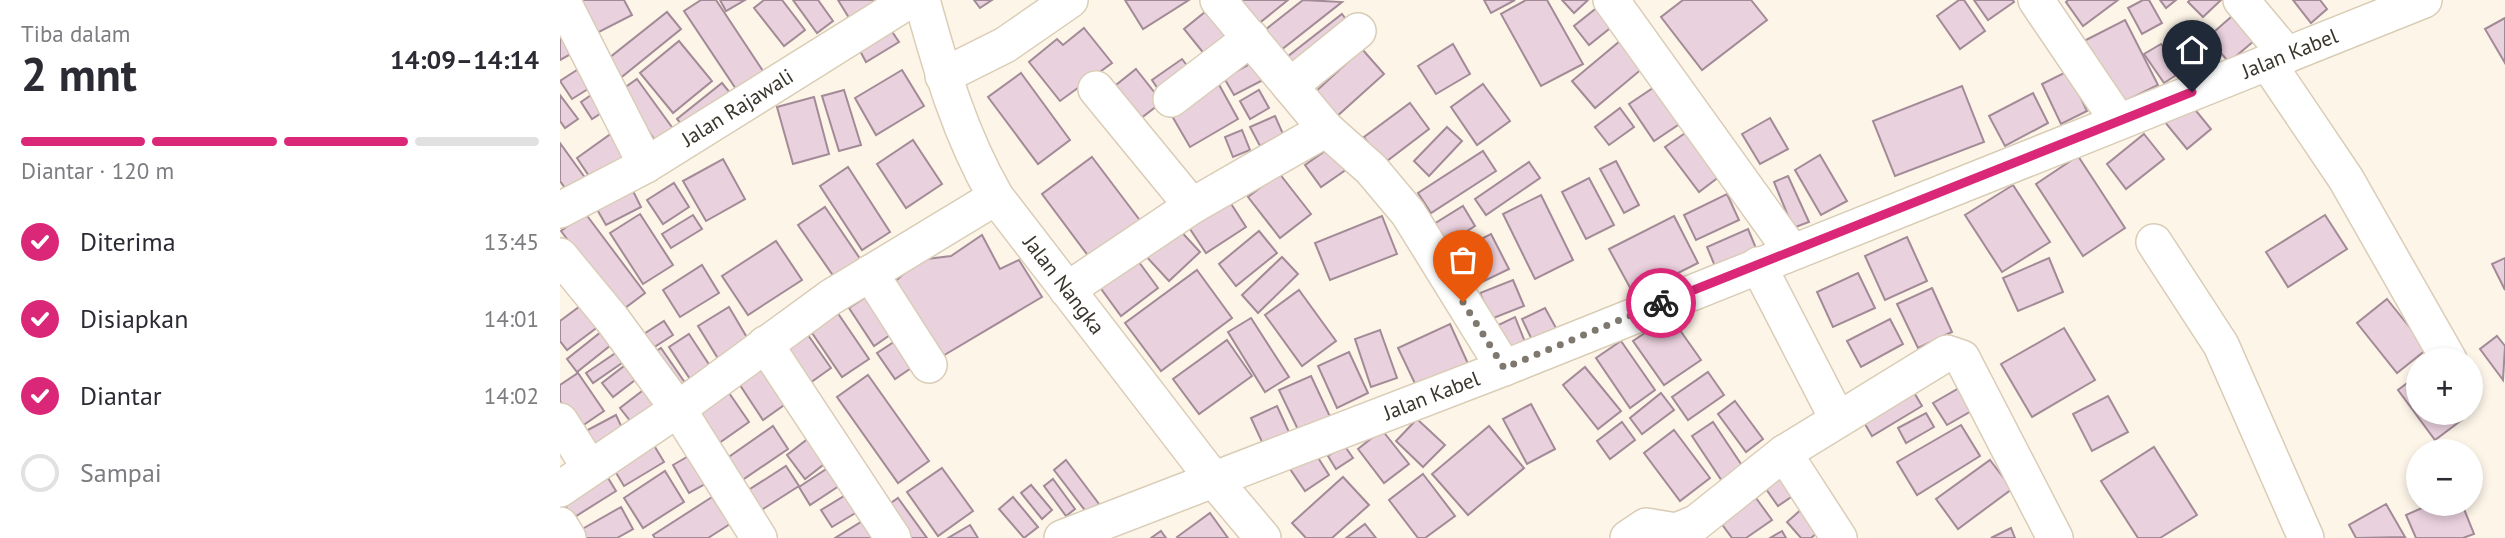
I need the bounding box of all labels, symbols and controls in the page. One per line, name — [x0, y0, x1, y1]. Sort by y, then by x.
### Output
text: Tiba dalam — [21, 19, 130, 48]
pin — [2162, 20, 2222, 92]
street label: Jalan Kabel — [2237, 22, 2342, 85]
icon: home — [2173, 31, 2211, 69]
text: 14:09–14:14 — [390, 43, 539, 76]
text: 2 mnt — [21, 44, 137, 104]
street label: Jalan Rajawali — [676, 62, 798, 153]
text: Diantar · 120 m — [21, 156, 174, 185]
icon: check — [21, 223, 59, 261]
text: Diterima — [80, 225, 176, 258]
text: 13:45 — [484, 227, 539, 256]
street label: Jalan Nangka — [1017, 229, 1111, 340]
pin — [1433, 230, 1493, 302]
icon: bag — [1444, 241, 1482, 279]
courier — [1626, 268, 1696, 338]
icon: bike — [1642, 284, 1680, 322]
icon: check — [21, 300, 59, 338]
text: Disiapkan — [80, 302, 188, 335]
text: 14:01 — [484, 304, 539, 333]
map controls — [2406, 348, 2483, 516]
button: + — [2406, 348, 2483, 425]
street label: Jalan Kabel — [1378, 365, 1483, 426]
icon: check — [21, 377, 59, 415]
text: Diantar — [80, 379, 162, 412]
text: 14:02 — [484, 381, 539, 410]
button: − — [2406, 439, 2483, 516]
text: Sampai — [80, 456, 162, 489]

